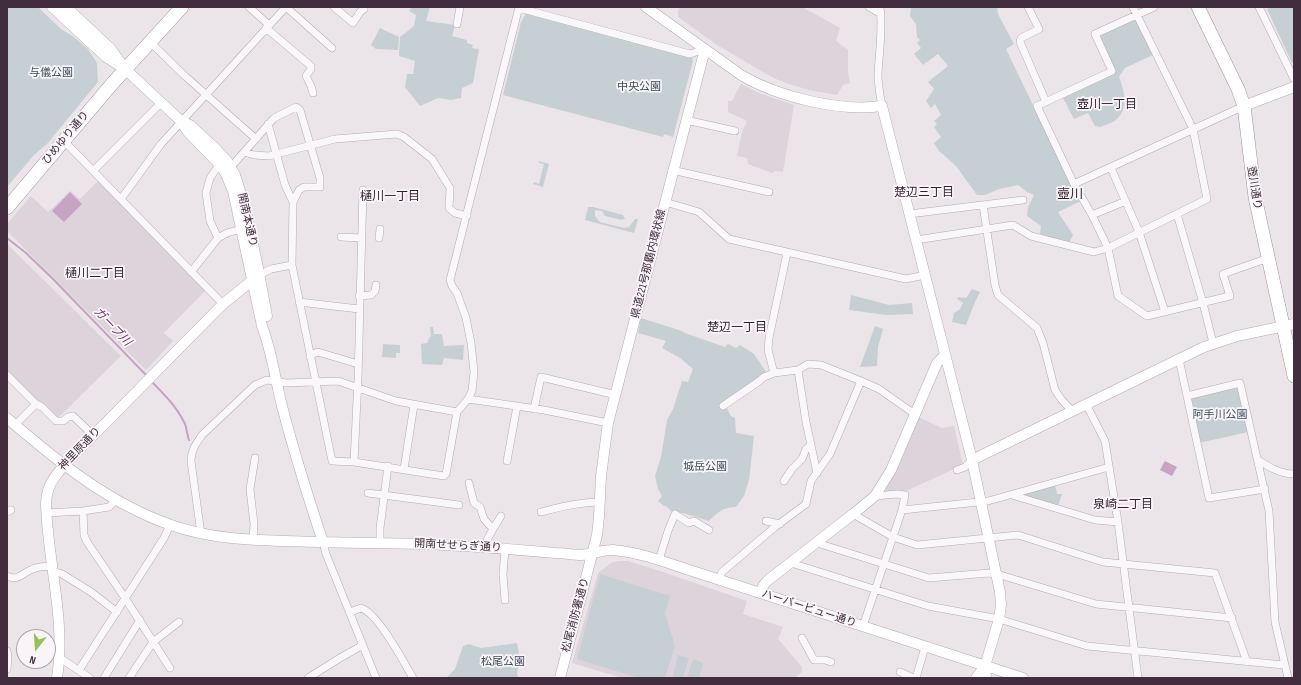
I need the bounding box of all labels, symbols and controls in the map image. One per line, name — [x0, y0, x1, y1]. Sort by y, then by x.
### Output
park label: 与儀公園 — [29, 66, 73, 80]
park label: 中央公園 — [617, 80, 661, 94]
district label: 壺川一丁目 — [1077, 98, 1137, 112]
street label: ひめゆり通り — [40, 108, 92, 168]
street label: 壺川通り — [1244, 165, 1264, 211]
district label: 楚辺三丁目 — [894, 186, 954, 200]
district label: 壺川 — [1057, 187, 1083, 203]
district label: 樋川一丁目 — [360, 190, 420, 204]
street label: 開南本通り — [234, 192, 260, 248]
street label: 県道221号那覇内環状線 — [629, 208, 669, 320]
district label: 樋川二丁目 — [65, 267, 125, 281]
water label: ガーブ川 — [90, 305, 134, 349]
district label: 楚辺一丁目 — [707, 321, 767, 335]
park label: 阿手川公園 — [1193, 408, 1247, 422]
street label: 神里原通り — [56, 425, 104, 473]
park label: 城岳公園 — [683, 460, 727, 474]
district label: 泉崎二丁目 — [1093, 498, 1153, 512]
street label: 開南せせらぎ通り — [414, 537, 502, 555]
street label: 松尾消防署通り — [560, 576, 592, 654]
street label: ハーバービュー通り — [760, 587, 858, 631]
north arrow — [16, 629, 56, 669]
text: N — [28, 653, 37, 667]
park label: 松尾公園 — [481, 655, 525, 669]

